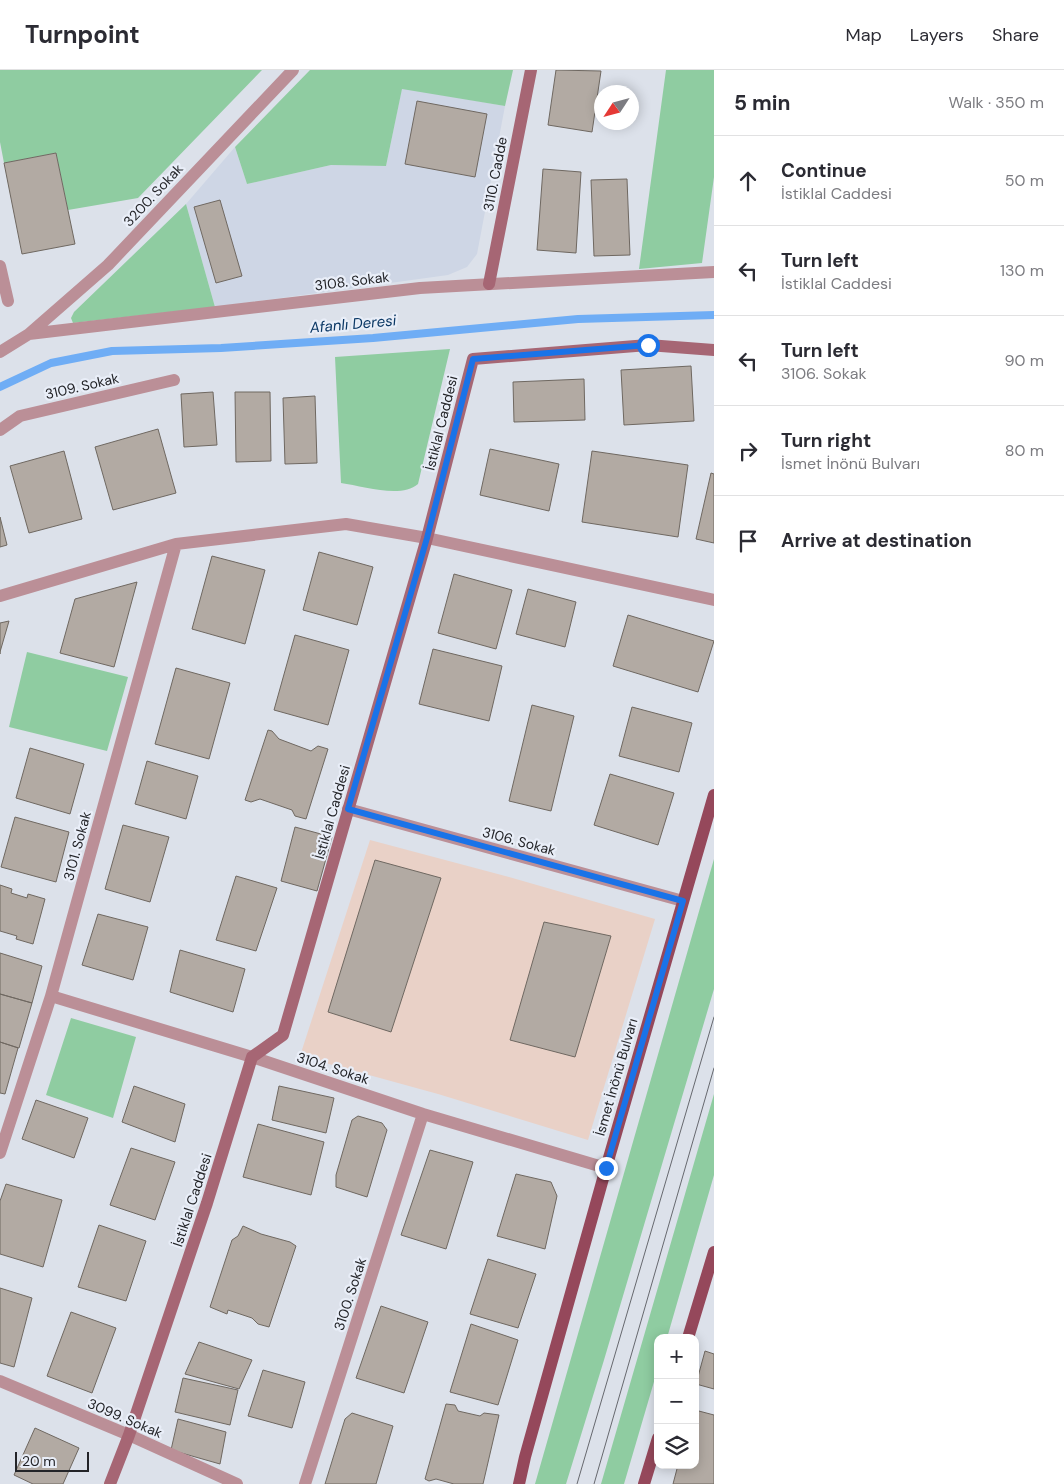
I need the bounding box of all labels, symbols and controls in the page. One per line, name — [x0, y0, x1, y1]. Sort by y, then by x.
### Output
text: Turnpoint — [25, 19, 140, 50]
text: Map — [846, 23, 882, 47]
text: Layers — [910, 23, 964, 47]
text: Share — [992, 23, 1039, 47]
north arrow — [594, 85, 639, 130]
text: 5 min — [734, 89, 790, 117]
text: Walk · 350 m — [949, 92, 1044, 113]
street label: 3110. Cadde — [479, 135, 511, 213]
text: Continue — [781, 158, 867, 183]
street label: 3200. Sokak — [119, 160, 187, 230]
icon: ahead — [734, 167, 762, 195]
text: 50 m — [1005, 170, 1044, 191]
text: İstiklal Caddesi — [781, 183, 892, 204]
text: Turn left — [781, 248, 859, 273]
icon: left — [734, 257, 762, 285]
text: 130 m — [1000, 260, 1044, 281]
street label: 3108. Sokak — [314, 267, 390, 295]
text: İstiklal Caddesi — [781, 273, 892, 294]
water label: Afanlı Deresi — [308, 310, 397, 338]
route start — [637, 334, 660, 357]
text: Turn left — [781, 338, 859, 363]
icon: left — [734, 347, 762, 375]
text: 90 m — [1004, 350, 1044, 371]
text: 3106. Sokak — [781, 363, 867, 384]
street label: 3109. Sokak — [43, 369, 121, 403]
street label: İstiklal Caddesi — [421, 374, 461, 472]
text: Turn right — [781, 428, 871, 453]
icon: right — [734, 437, 762, 465]
text: 80 m — [1005, 440, 1044, 461]
text: İsmet İnönü Bulvarı — [781, 453, 920, 474]
icon: arrive — [734, 527, 762, 555]
text: Arrive at destination — [781, 528, 972, 553]
street label: İstiklal Caddesi — [310, 763, 354, 861]
street label: 3101. Sokak — [59, 809, 95, 883]
street label: 3106. Sokak — [481, 823, 557, 859]
street label: İsmet İnönü Bulvarı — [591, 1016, 641, 1138]
street label: 3104. Sokak — [295, 1048, 371, 1088]
street label: İstiklal Caddesi — [168, 1151, 216, 1249]
route end — [595, 1157, 618, 1180]
street label: 3100. Sokak — [330, 1255, 370, 1333]
map controls — [654, 1334, 699, 1469]
button: + — [654, 1334, 699, 1379]
button: − — [654, 1379, 699, 1424]
street label: 3099. Sokak — [85, 1394, 165, 1442]
button: layers — [654, 1424, 699, 1469]
scale bar — [15, 1449, 89, 1472]
text: 20 m — [22, 1452, 56, 1470]

